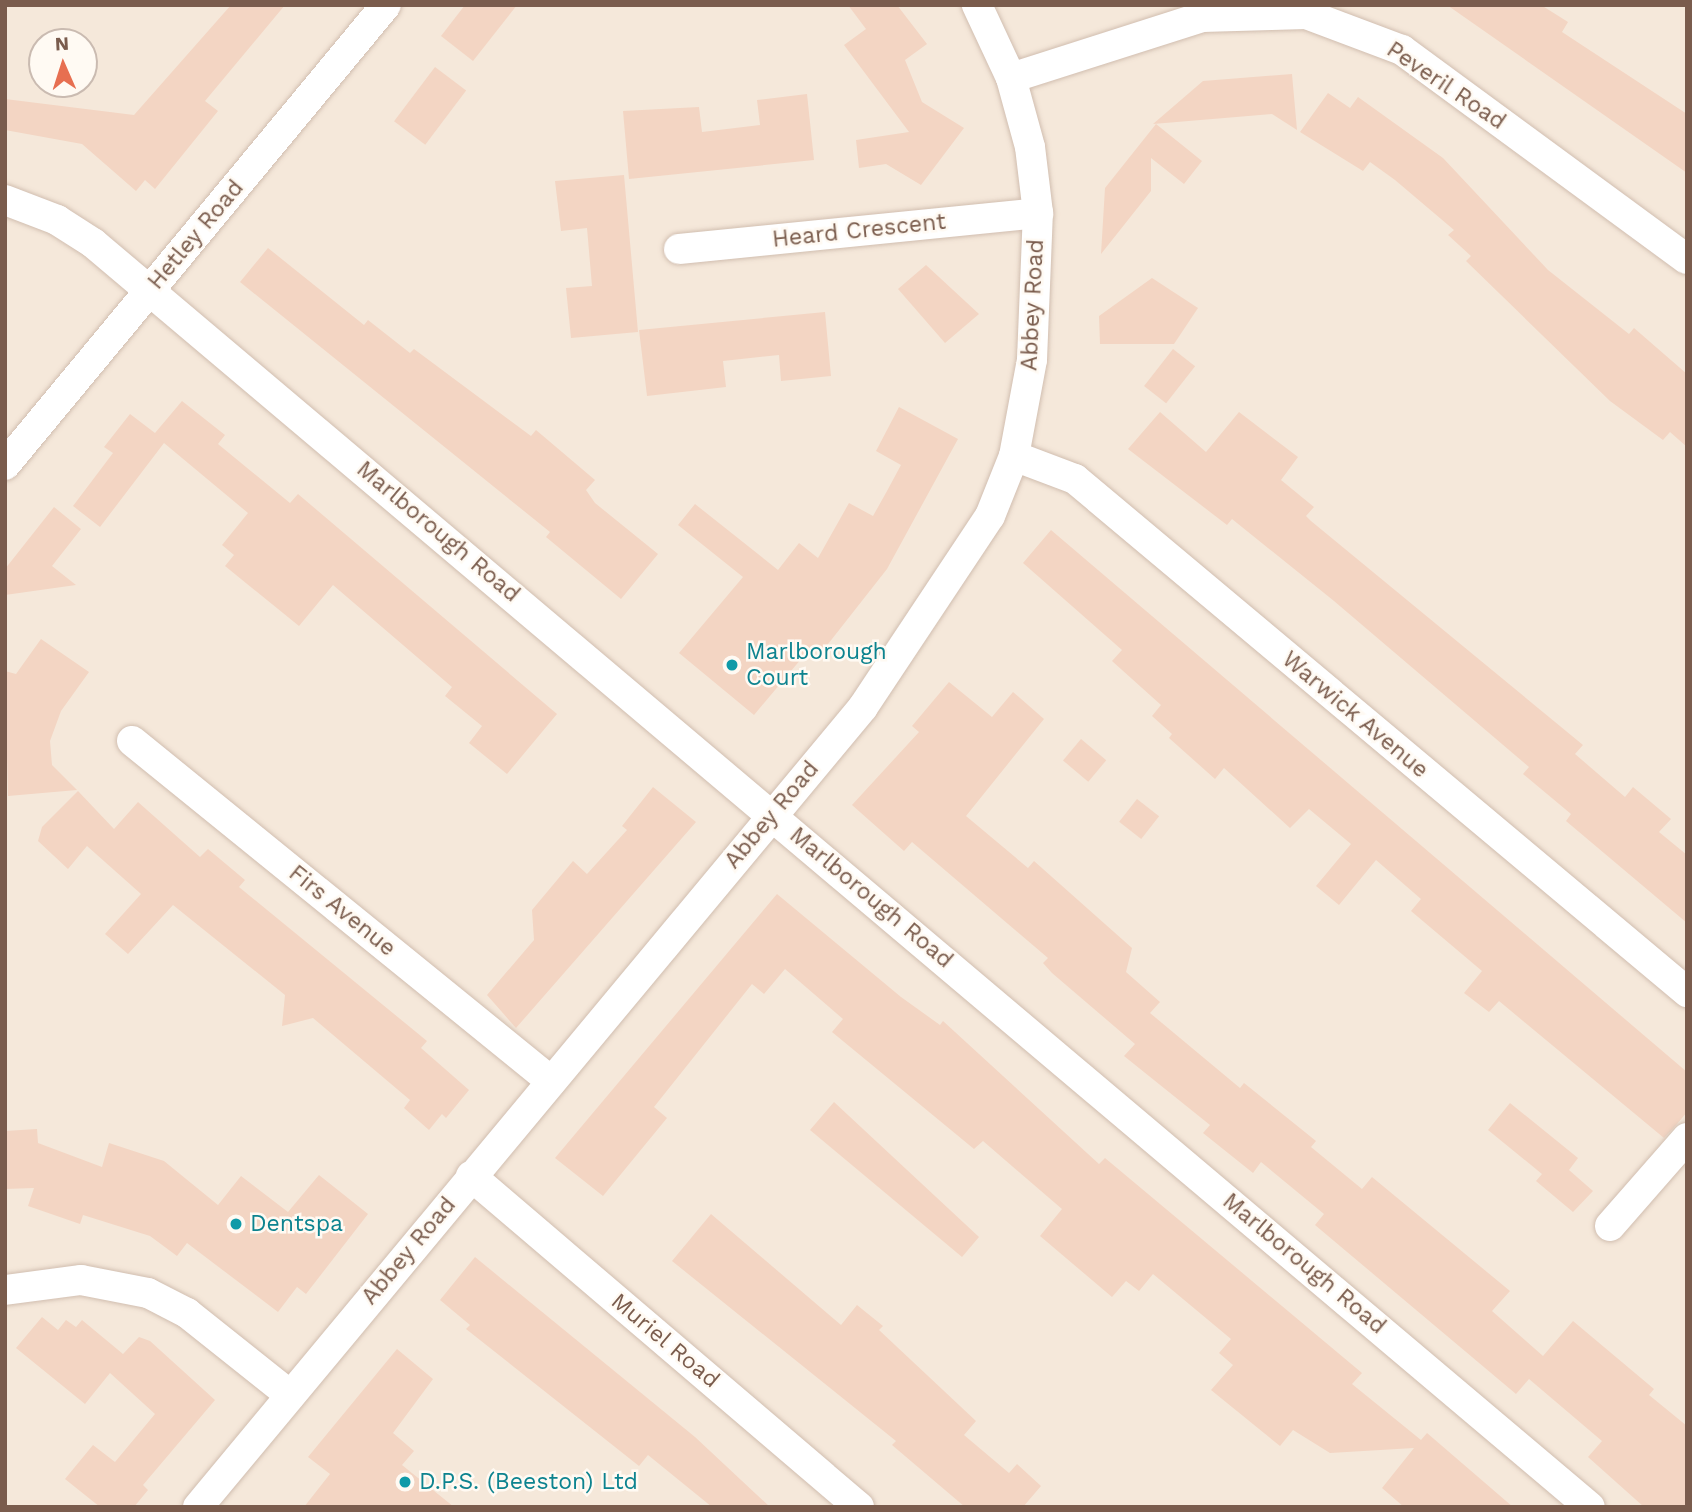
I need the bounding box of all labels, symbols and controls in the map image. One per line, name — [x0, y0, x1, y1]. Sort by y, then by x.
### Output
north arrow — [28, 28, 98, 98]
text: N — [54, 32, 70, 55]
street label: Peveril Road — [1381, 36, 1511, 136]
street label: Hetley Road — [142, 174, 250, 296]
street label: Heard Crescent — [771, 208, 947, 254]
street label: Abbey Road — [1016, 238, 1050, 372]
street label: Marlborough Road — [351, 456, 525, 608]
place label: Marlborough Court — [746, 638, 887, 692]
street label: Warwick Avenue — [1276, 645, 1434, 785]
marker: Marlborough Court — [724, 657, 740, 673]
street label: Abbey Road — [719, 755, 825, 875]
street label: Marlborough Road — [784, 822, 958, 974]
street label: Firs Avenue — [283, 859, 401, 963]
street label: Marlborough Road — [1217, 1188, 1391, 1340]
street label: Abbey Road — [356, 1191, 462, 1311]
place label: Dentspa — [250, 1210, 343, 1238]
marker: Dentspa — [228, 1216, 244, 1232]
street label: Muriel Road — [605, 1288, 725, 1394]
place label: D.P.S. (Beeston) Ltd — [419, 1468, 638, 1496]
marker: D.P.S. (Beeston) Ltd — [397, 1474, 413, 1490]

